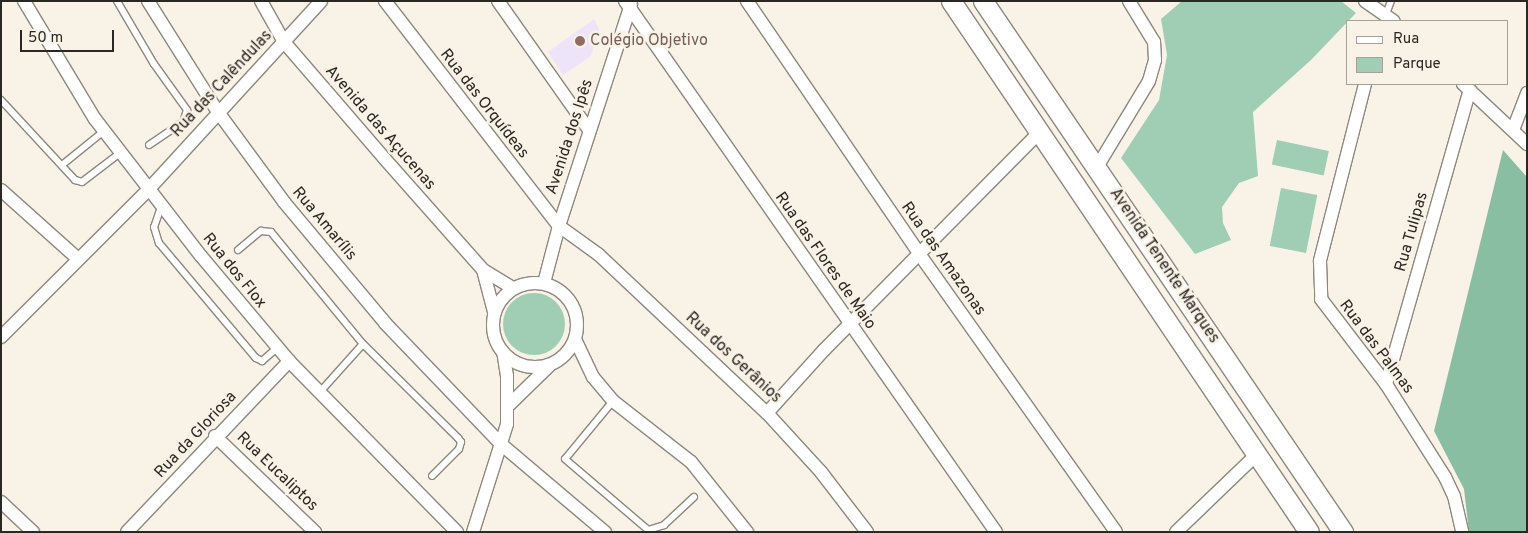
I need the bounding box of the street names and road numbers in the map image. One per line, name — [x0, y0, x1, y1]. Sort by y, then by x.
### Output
street label: Rua das Calêndulas — [167, 27, 277, 141]
street label: Rua das Orquídeas — [435, 46, 533, 162]
street label: Avenida das Açucenas — [321, 62, 439, 194]
street label: Avenida dos Ipês — [542, 77, 598, 197]
street label: Rua Amarílis — [287, 183, 361, 265]
street label: Avenida Tenente Marques — [1105, 185, 1223, 347]
street label: Rua das Flores de Maio — [770, 189, 880, 333]
street label: Rua Tulipas — [1391, 190, 1433, 274]
street label: Rua das Amazonas — [896, 198, 990, 320]
street label: Rua dos Flox — [198, 230, 270, 312]
street label: Rua das Palmas — [1335, 296, 1417, 398]
street label: Rua dos Gerânios — [681, 309, 785, 407]
street label: Rua da Gloriosa — [151, 388, 241, 482]
street label: Rua Eucaliptos — [232, 428, 322, 516]

